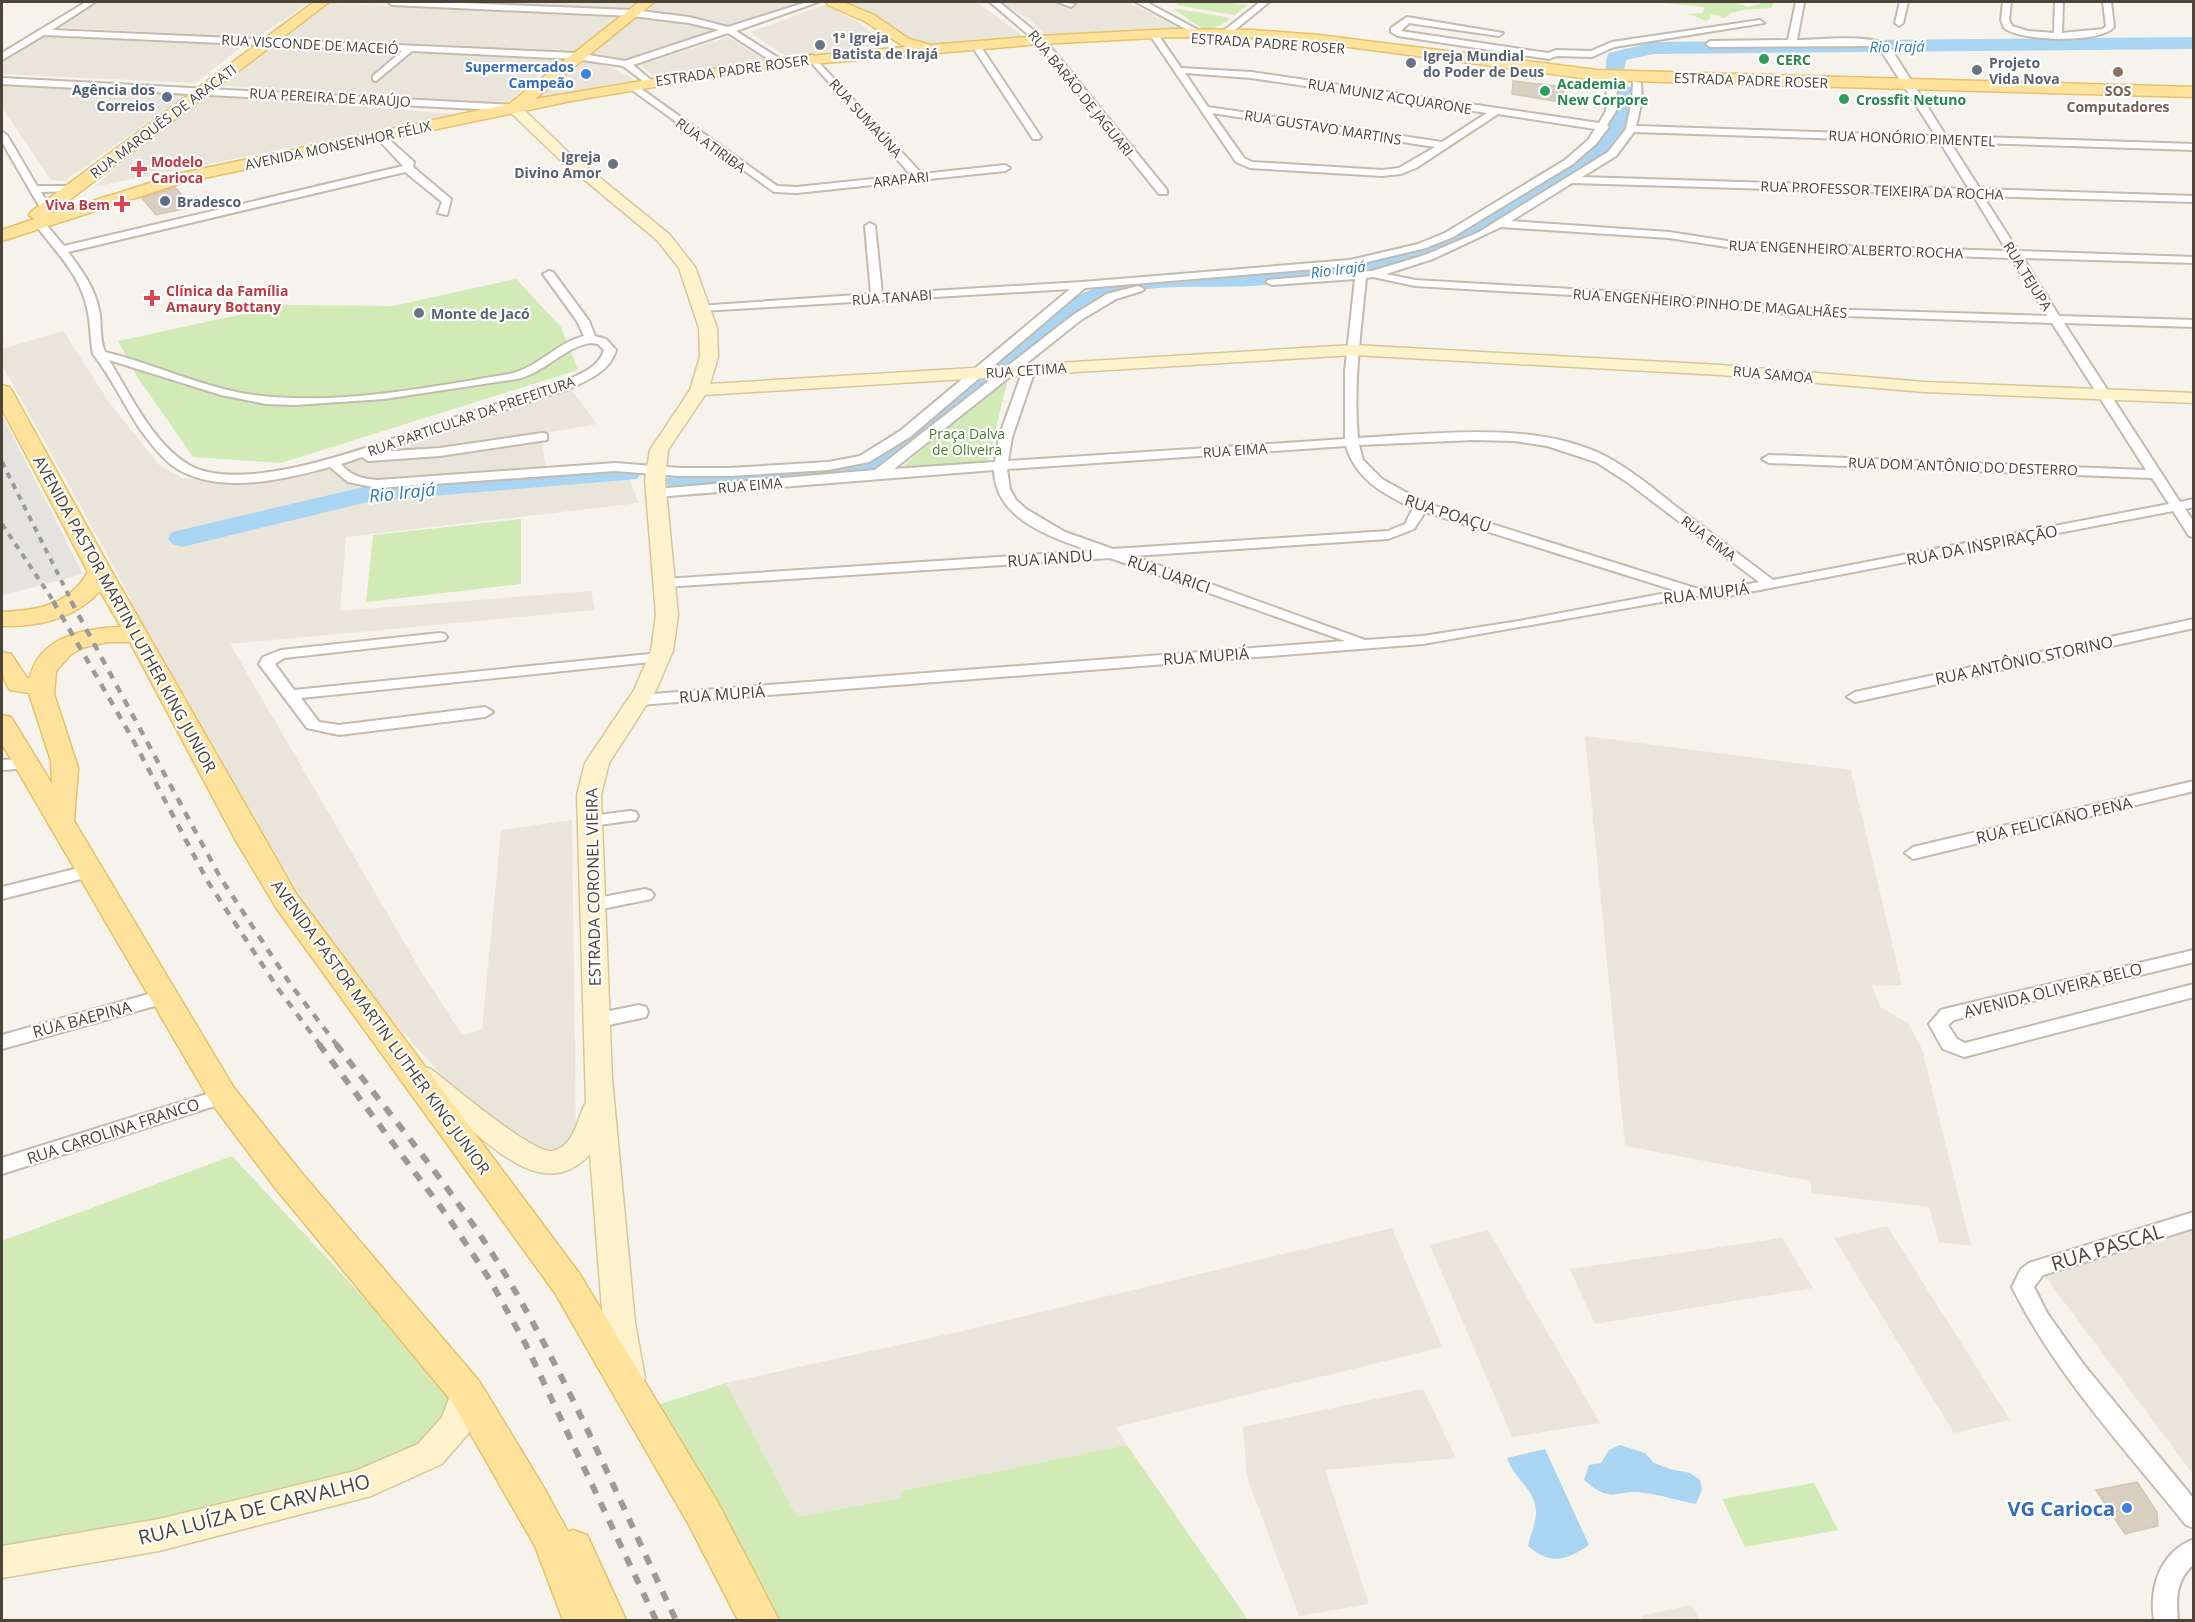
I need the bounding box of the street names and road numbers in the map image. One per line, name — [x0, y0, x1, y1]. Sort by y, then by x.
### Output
street label: RUA BARÃO DE JAGUARI — [1024, 26, 1138, 160]
street label: ESTRADA PADRE ROSER — [1190, 28, 1346, 58]
street label: RUA VISCONDE DE MACEIÓ — [221, 30, 399, 58]
street label: ESTRADA PADRE ROSER — [654, 50, 810, 90]
street label: RUA MARQUÊS DE ARACATI — [86, 60, 240, 182]
street label: ESTRADA PADRE ROSER — [1673, 68, 1829, 92]
street label: RUA SUMAÚNA — [825, 74, 907, 162]
street label: RUA MUNIZ ACQUARONE — [1307, 74, 1473, 118]
street label: RUA PEREIRA DE ARAÚJO — [249, 83, 411, 111]
street label: RUA GUSTAVO MARTINS — [1243, 105, 1403, 149]
street label: RUA ATIRIBA — [672, 113, 750, 177]
street label: AVENIDA MONSENHOR FÉLIX — [243, 116, 434, 174]
street label: RUA HONÓRIO PIMENTEL — [1828, 126, 1996, 150]
street label: ARAPARI — [872, 167, 930, 191]
street label: RUA PROFESSOR TEIXEIRA DA ROCHA — [1760, 176, 2004, 204]
street label: RUA ENGENHEIRO ALBERTO ROCHA — [1728, 235, 1964, 263]
street label: RUA TEJUPA — [1999, 238, 2057, 314]
street label: RUA ENGENHEIRO PINHO DE MAGALHÃES — [1572, 284, 1848, 322]
street label: RUA TANABI — [851, 285, 933, 309]
street label: RUA CETIMA — [985, 358, 1067, 382]
street label: RUA SAMOA — [1732, 361, 1814, 387]
street label: RUA PARTICULAR DA PREFEITURA — [365, 371, 577, 460]
street label: RUA EIMA — [1202, 438, 1268, 462]
street label: AVENIDA PASTOR MARTIN LUTHER KING JUNIOR — [28, 452, 222, 776]
street label: RUA DOM ANTÔNIO DO DESTERRO — [1848, 453, 2078, 480]
street label: RUA EIMA — [717, 473, 783, 497]
street label: RUA POAÇU — [1402, 489, 1494, 537]
street label: RUA EIMA — [1678, 511, 1741, 565]
street label: RUA DA INSPIRAÇÃO — [1904, 520, 2060, 570]
street label: RUA IANDU — [1006, 544, 1094, 572]
street label: RUA UARICI — [1125, 550, 1213, 598]
street label: RUA MUPIÁ — [1662, 577, 1751, 609]
street label: RUA ANTÔNIO STORINO — [1933, 630, 2115, 690]
street label: RUA MUPIÁ — [1162, 642, 1251, 670]
street label: RUA MUPIÁ — [678, 680, 767, 708]
street label: ESTRADA CORONEL VIEIRA — [580, 787, 606, 986]
street label: RUA FELICIANO PENA — [1974, 791, 2135, 849]
street label: AVENIDA PASTOR MARTIN LUTHER KING JUNIOR — [267, 875, 495, 1179]
street label: AVENIDA OLIVEIRA BELO — [1961, 957, 2145, 1023]
street label: RUA BAEPINA — [30, 995, 135, 1043]
street label: RUA CAROLINA FRANCO — [24, 1093, 202, 1169]
street label: RUA PASCAL — [2048, 1217, 2166, 1277]
street label: RUA LUÍZA DE CARVALHO — [135, 1467, 373, 1551]

